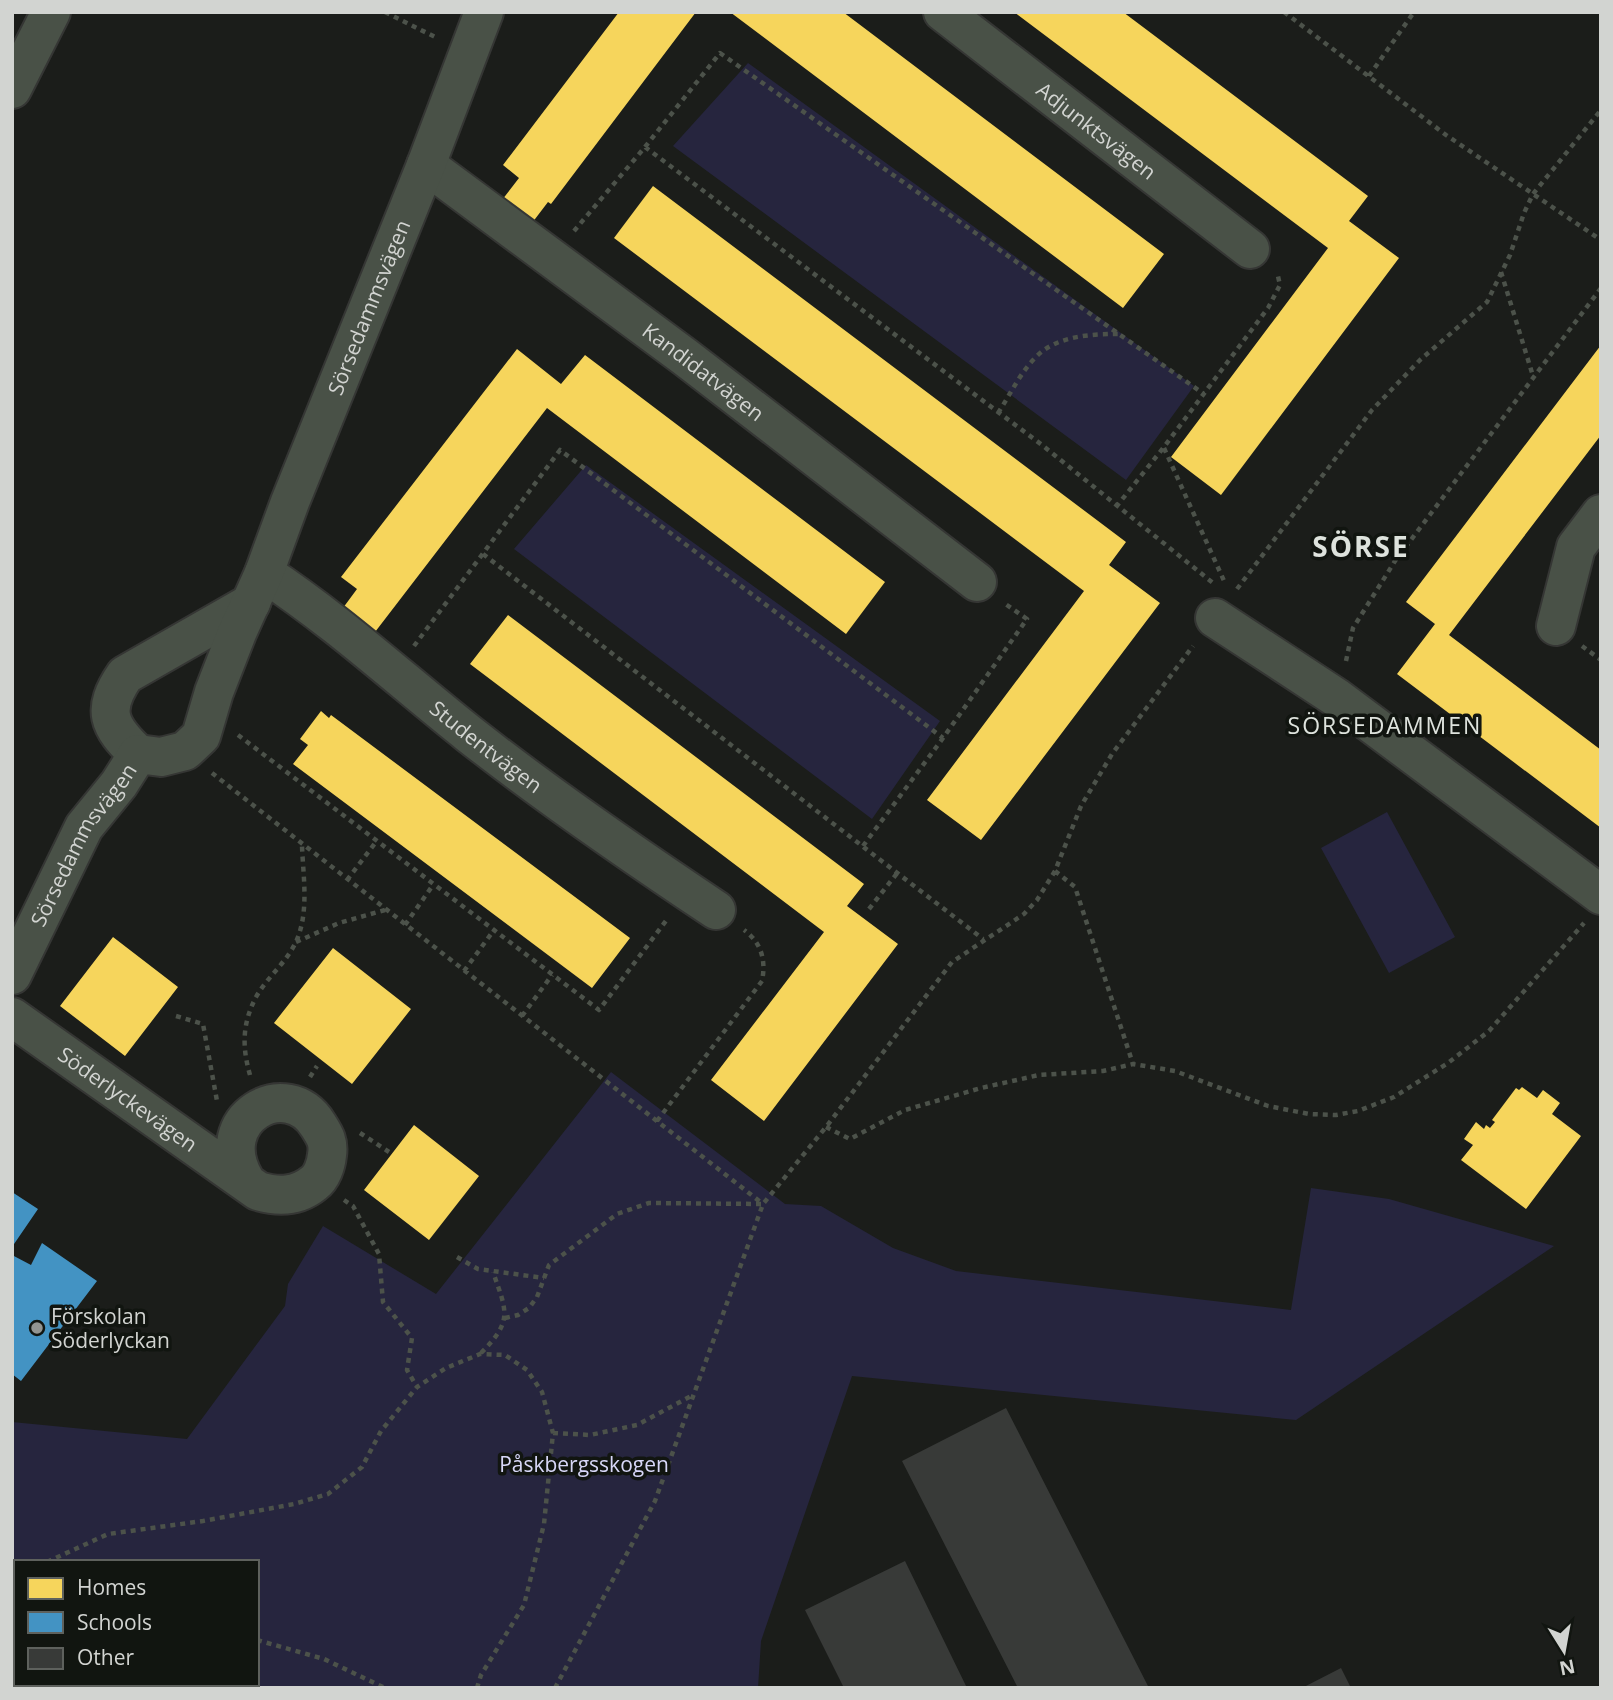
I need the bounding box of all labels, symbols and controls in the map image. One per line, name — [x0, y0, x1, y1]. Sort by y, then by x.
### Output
street label: Adjunktsvägen — [1031, 75, 1162, 186]
street label: Sörsedammsvägen — [321, 216, 416, 399]
street label: Kandidatvägen — [637, 316, 770, 427]
district label: SÖRSE — [1312, 527, 1410, 565]
street label: Studentvägen — [424, 694, 548, 799]
district label: SÖRSEDAMMEN — [1288, 709, 1482, 741]
street label: Sörsedammsvägen — [24, 758, 143, 931]
street label: Söderlyckevägen — [53, 1040, 203, 1158]
place label: Förskolan Söderlyckan — [51, 1302, 170, 1354]
marker: Förskolan Söderlyckan — [29, 1320, 45, 1336]
park label: Påskbergsskogen — [499, 1450, 669, 1478]
legend — [14, 1560, 259, 1686]
text: Homes — [77, 1573, 146, 1601]
text: Schools — [77, 1608, 152, 1636]
north arrow — [1529, 1616, 1599, 1686]
text: Other — [77, 1643, 134, 1671]
text: N — [1557, 1653, 1577, 1682]

